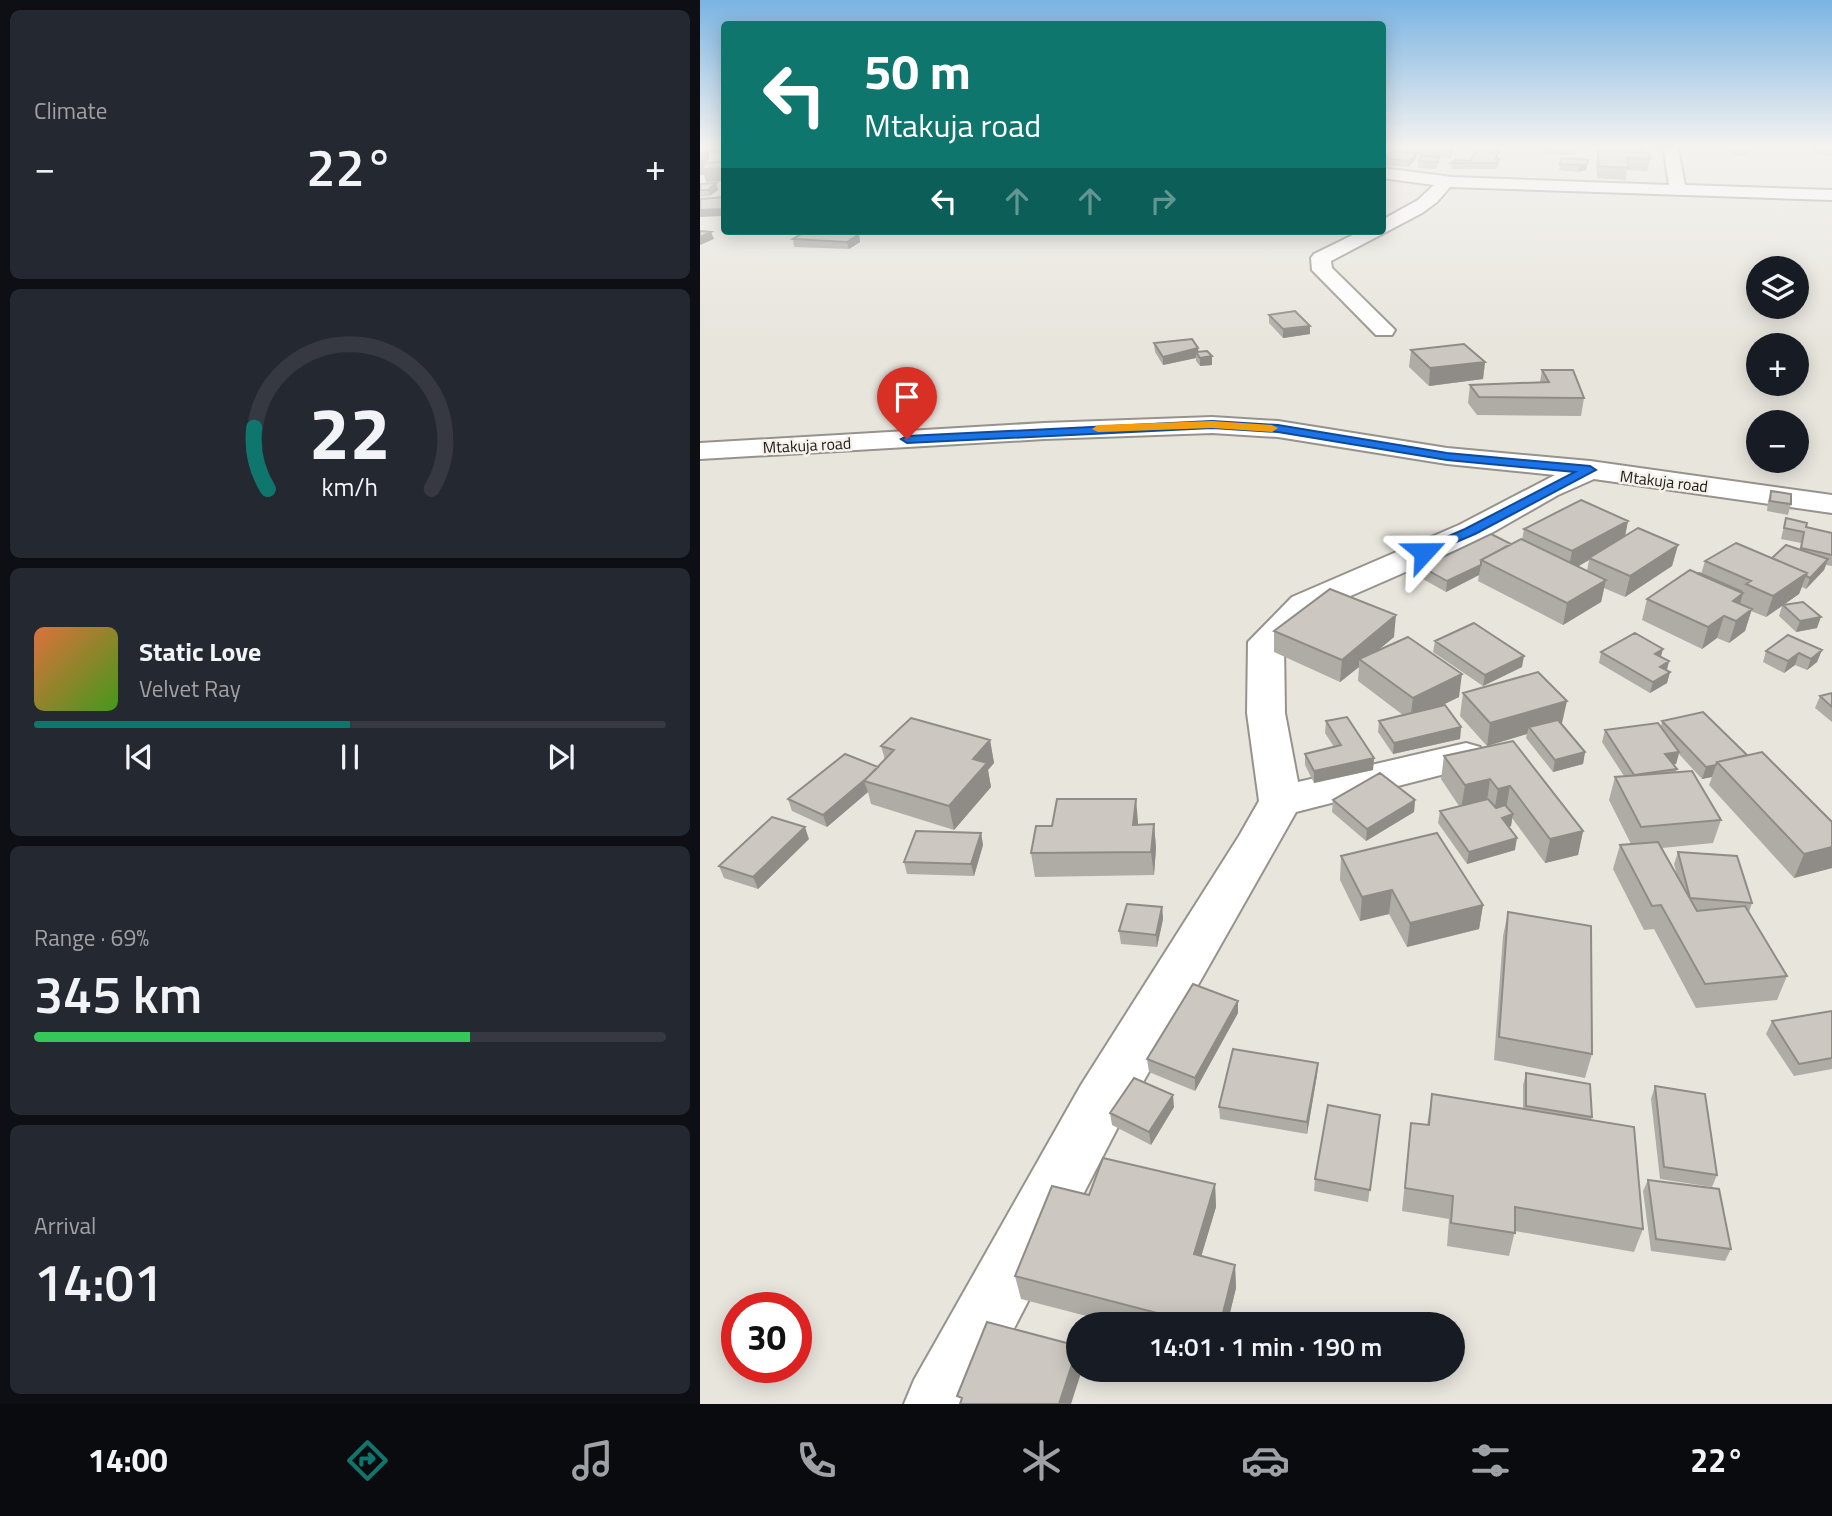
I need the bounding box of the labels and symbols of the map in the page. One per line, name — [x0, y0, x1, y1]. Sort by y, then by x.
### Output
pin — [877, 367, 937, 439]
street label: Mtakuja road — [762, 431, 852, 459]
street label: Mtakuja road — [1619, 464, 1709, 498]
position arrow — [1387, 515, 1461, 589]
speed limit sign: 30 — [721, 1292, 812, 1383]

